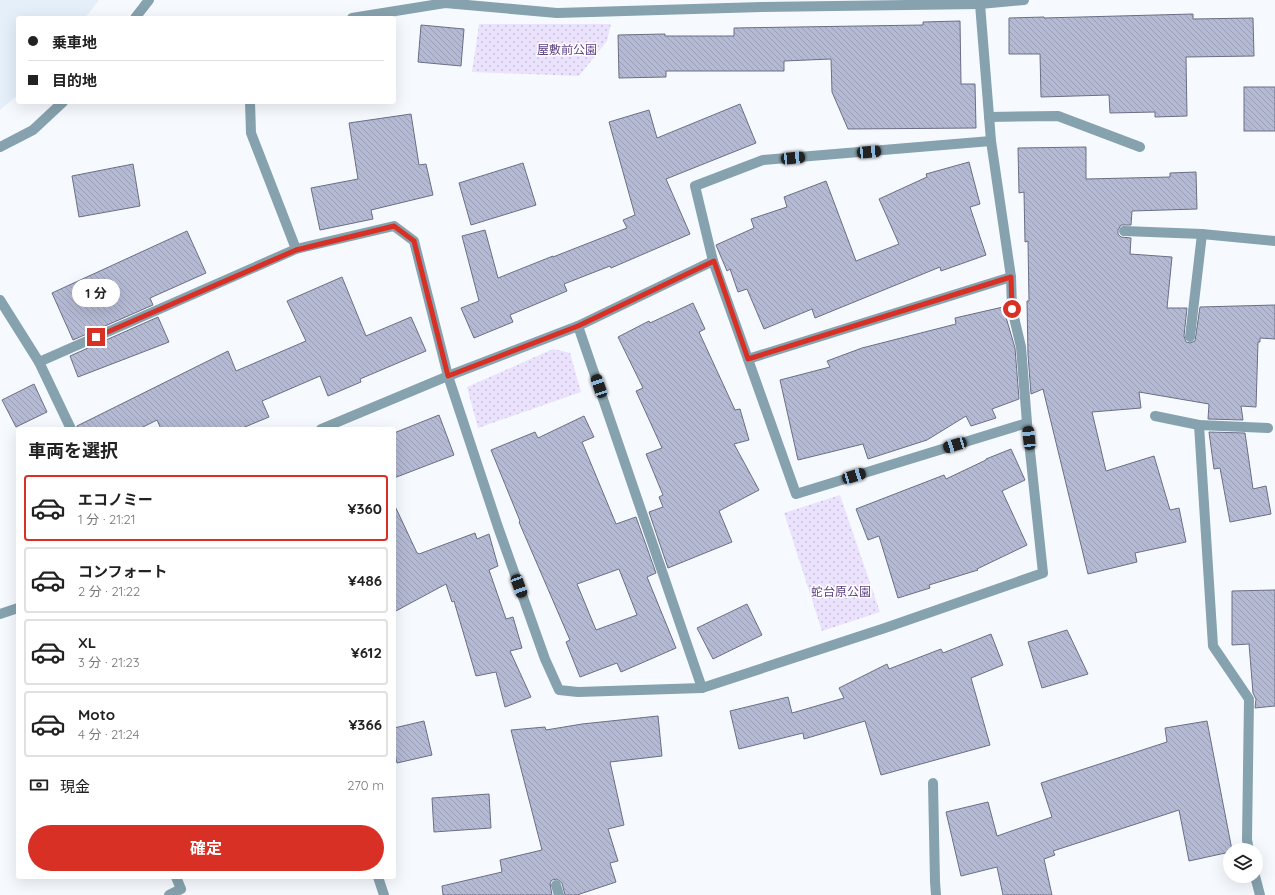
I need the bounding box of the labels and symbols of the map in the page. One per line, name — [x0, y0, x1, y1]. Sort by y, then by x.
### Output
park label: 屋敷前公園 — [537, 42, 597, 57]
car — [857, 145, 881, 159]
car — [781, 151, 805, 165]
callout: 1 分 — [72, 279, 120, 307]
route start — [1003, 300, 1021, 318]
route end — [87, 328, 105, 346]
car — [589, 373, 609, 399]
car — [1022, 425, 1036, 451]
car — [942, 436, 968, 454]
car — [841, 467, 867, 485]
car — [509, 573, 529, 599]
park label: 蛇台原公園 — [811, 584, 871, 599]

